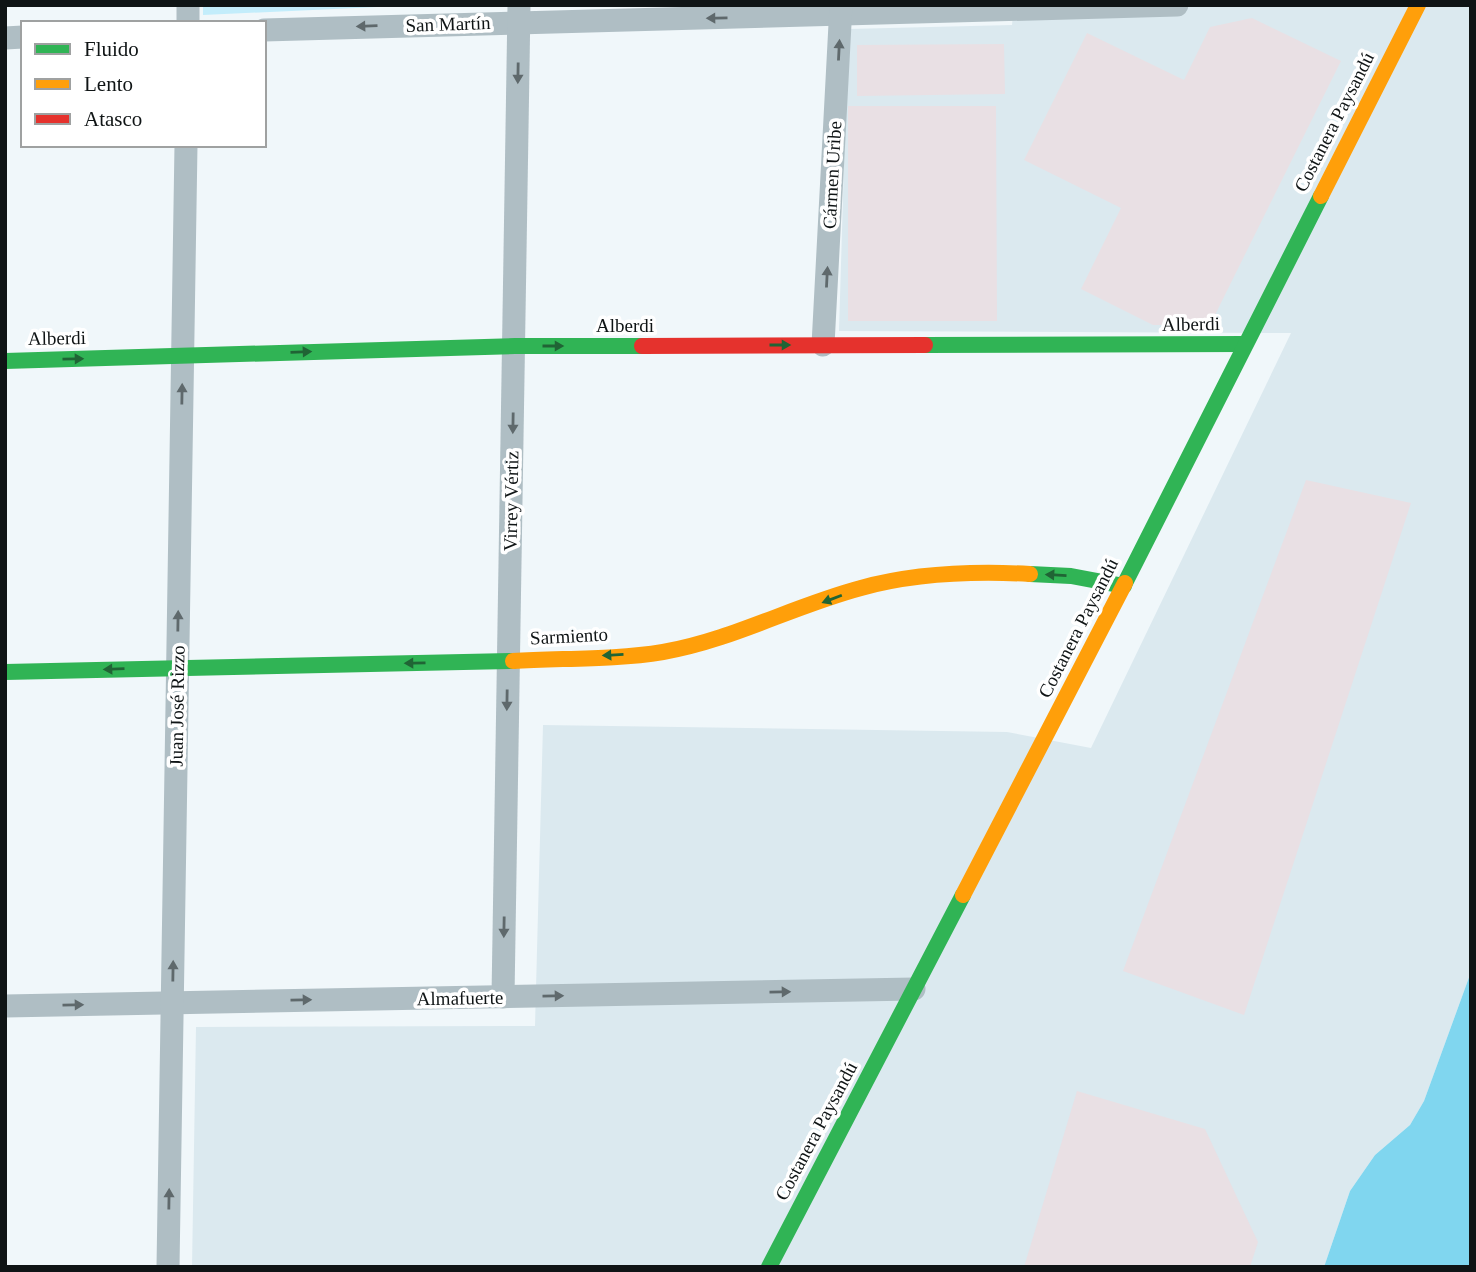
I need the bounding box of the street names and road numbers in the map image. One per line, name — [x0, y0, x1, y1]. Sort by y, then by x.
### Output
street label: San Martín — [405, 12, 491, 36]
street label: Costanera Paysandú — [1290, 48, 1378, 195]
street label: Cármen Uribe — [819, 120, 845, 230]
street label: Alberdi — [1162, 313, 1220, 335]
street label: Alberdi — [596, 315, 654, 336]
street label: Alberdi — [28, 327, 86, 349]
street label: Virrey Vértiz — [500, 451, 522, 551]
street label: Costanera Paysandú — [1034, 554, 1122, 701]
street label: Sarmiento — [529, 623, 609, 649]
street label: Juan José Rizzo — [165, 645, 189, 767]
street label: Almafuerte — [417, 987, 503, 1009]
street label: Costanera Paysandú — [771, 1058, 862, 1204]

